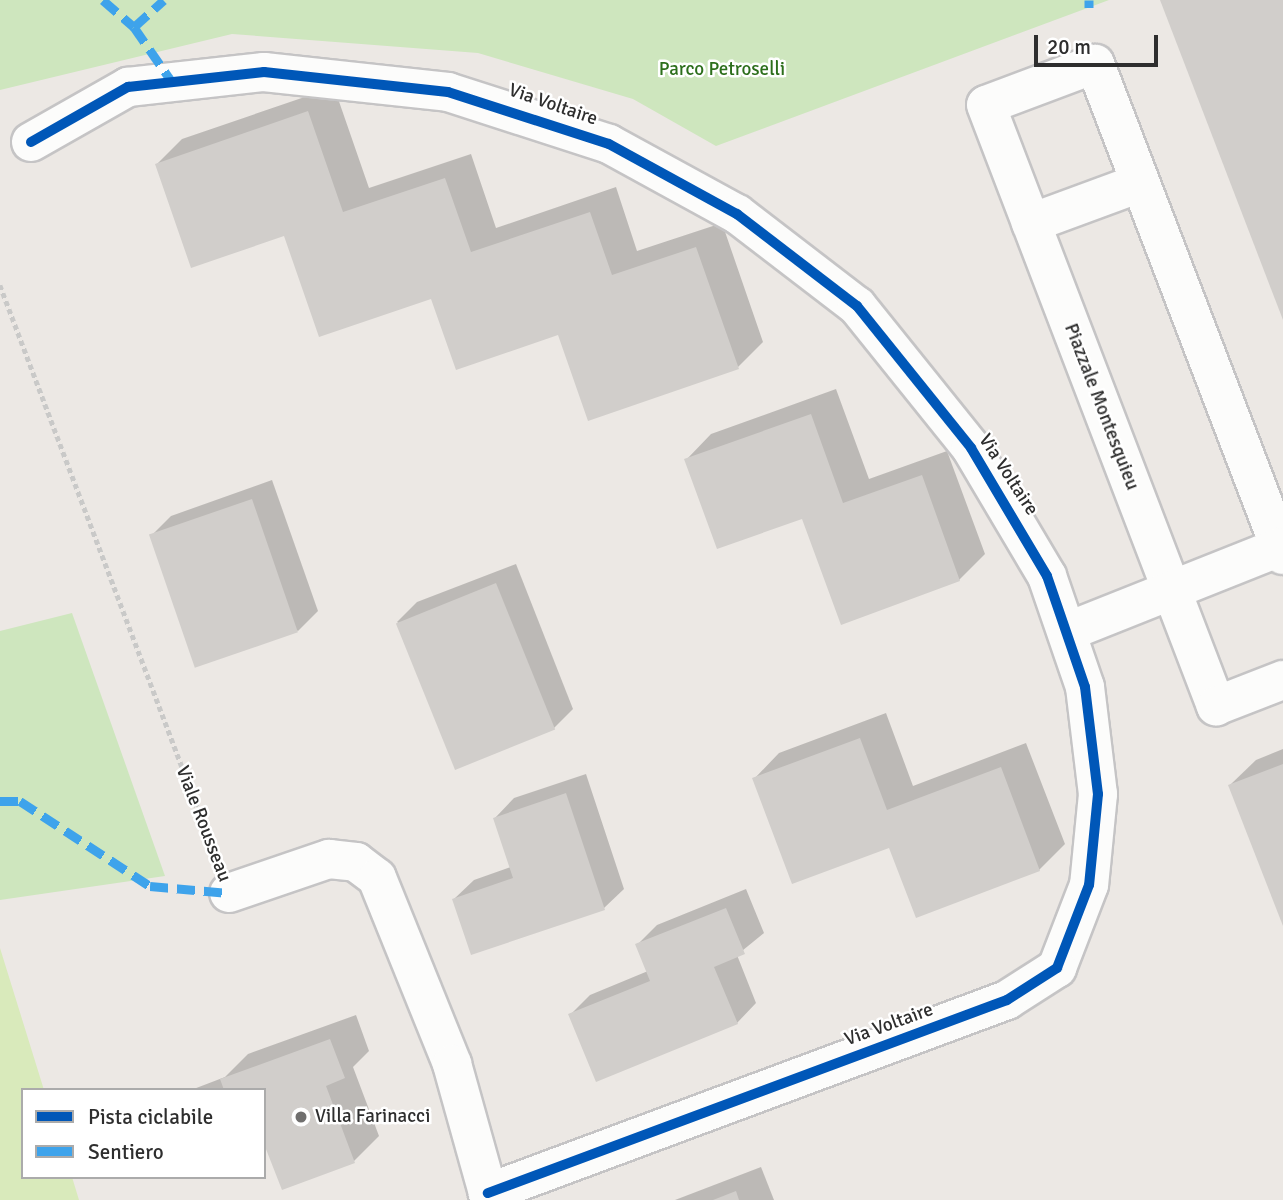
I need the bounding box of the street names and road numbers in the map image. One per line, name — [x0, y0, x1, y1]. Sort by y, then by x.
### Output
street label: Via Voltaire — [506, 79, 600, 131]
street label: Piazzale Montesquieu — [1059, 321, 1143, 493]
street label: Via Voltaire — [973, 430, 1043, 520]
street label: Viale Rousseau — [170, 763, 236, 885]
street label: Via Voltaire — [842, 998, 936, 1052]

